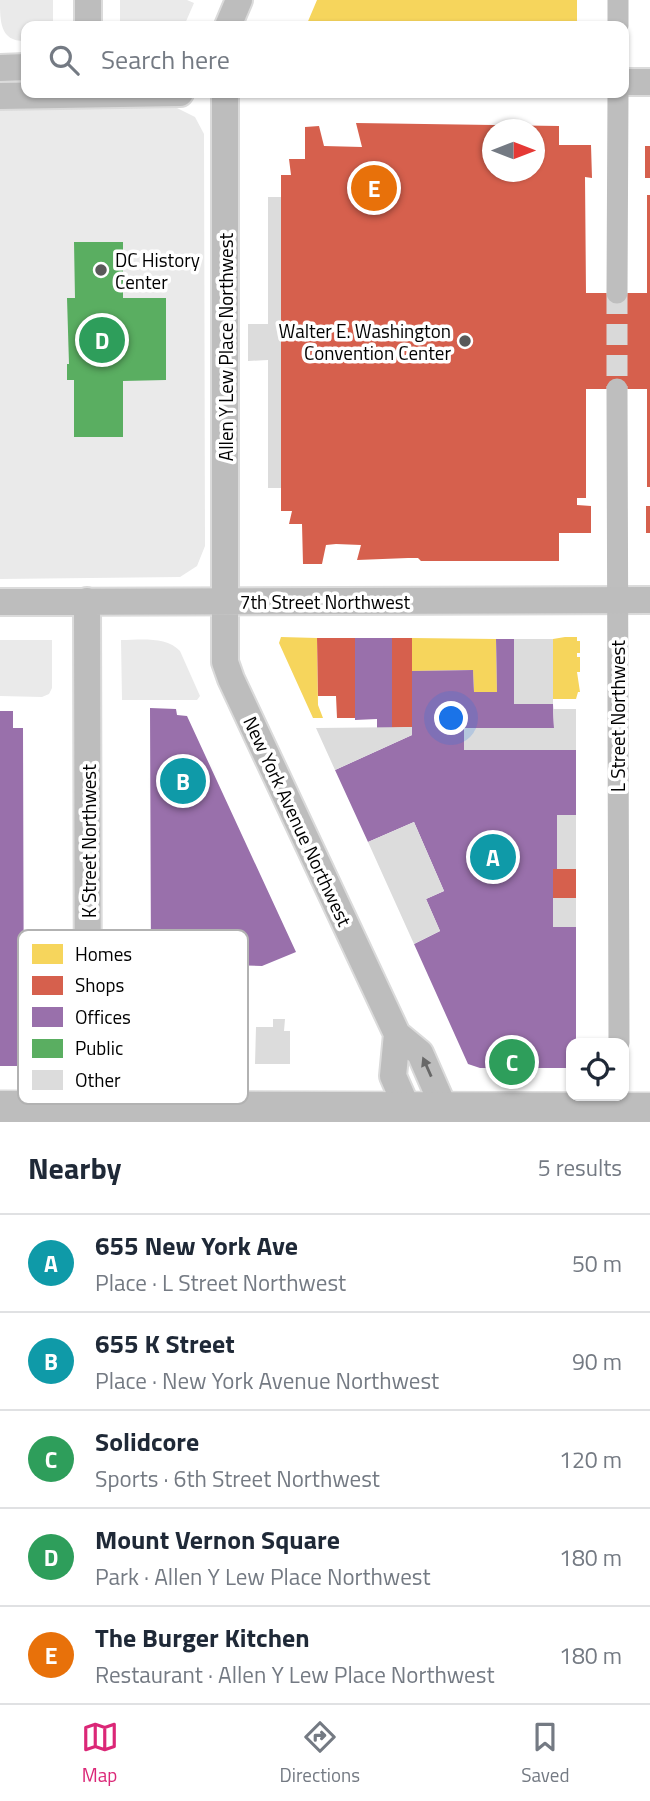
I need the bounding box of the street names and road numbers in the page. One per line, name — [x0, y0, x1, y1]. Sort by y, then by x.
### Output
street label: Allen Y Lew Place Northwest — [211, 232, 240, 461]
street label: 7th Street Northwest — [240, 587, 411, 616]
street label: L Street Northwest — [603, 640, 632, 792]
street label: New York Avenue Northwest — [236, 711, 360, 931]
street label: K Street Northwest — [74, 764, 103, 918]

